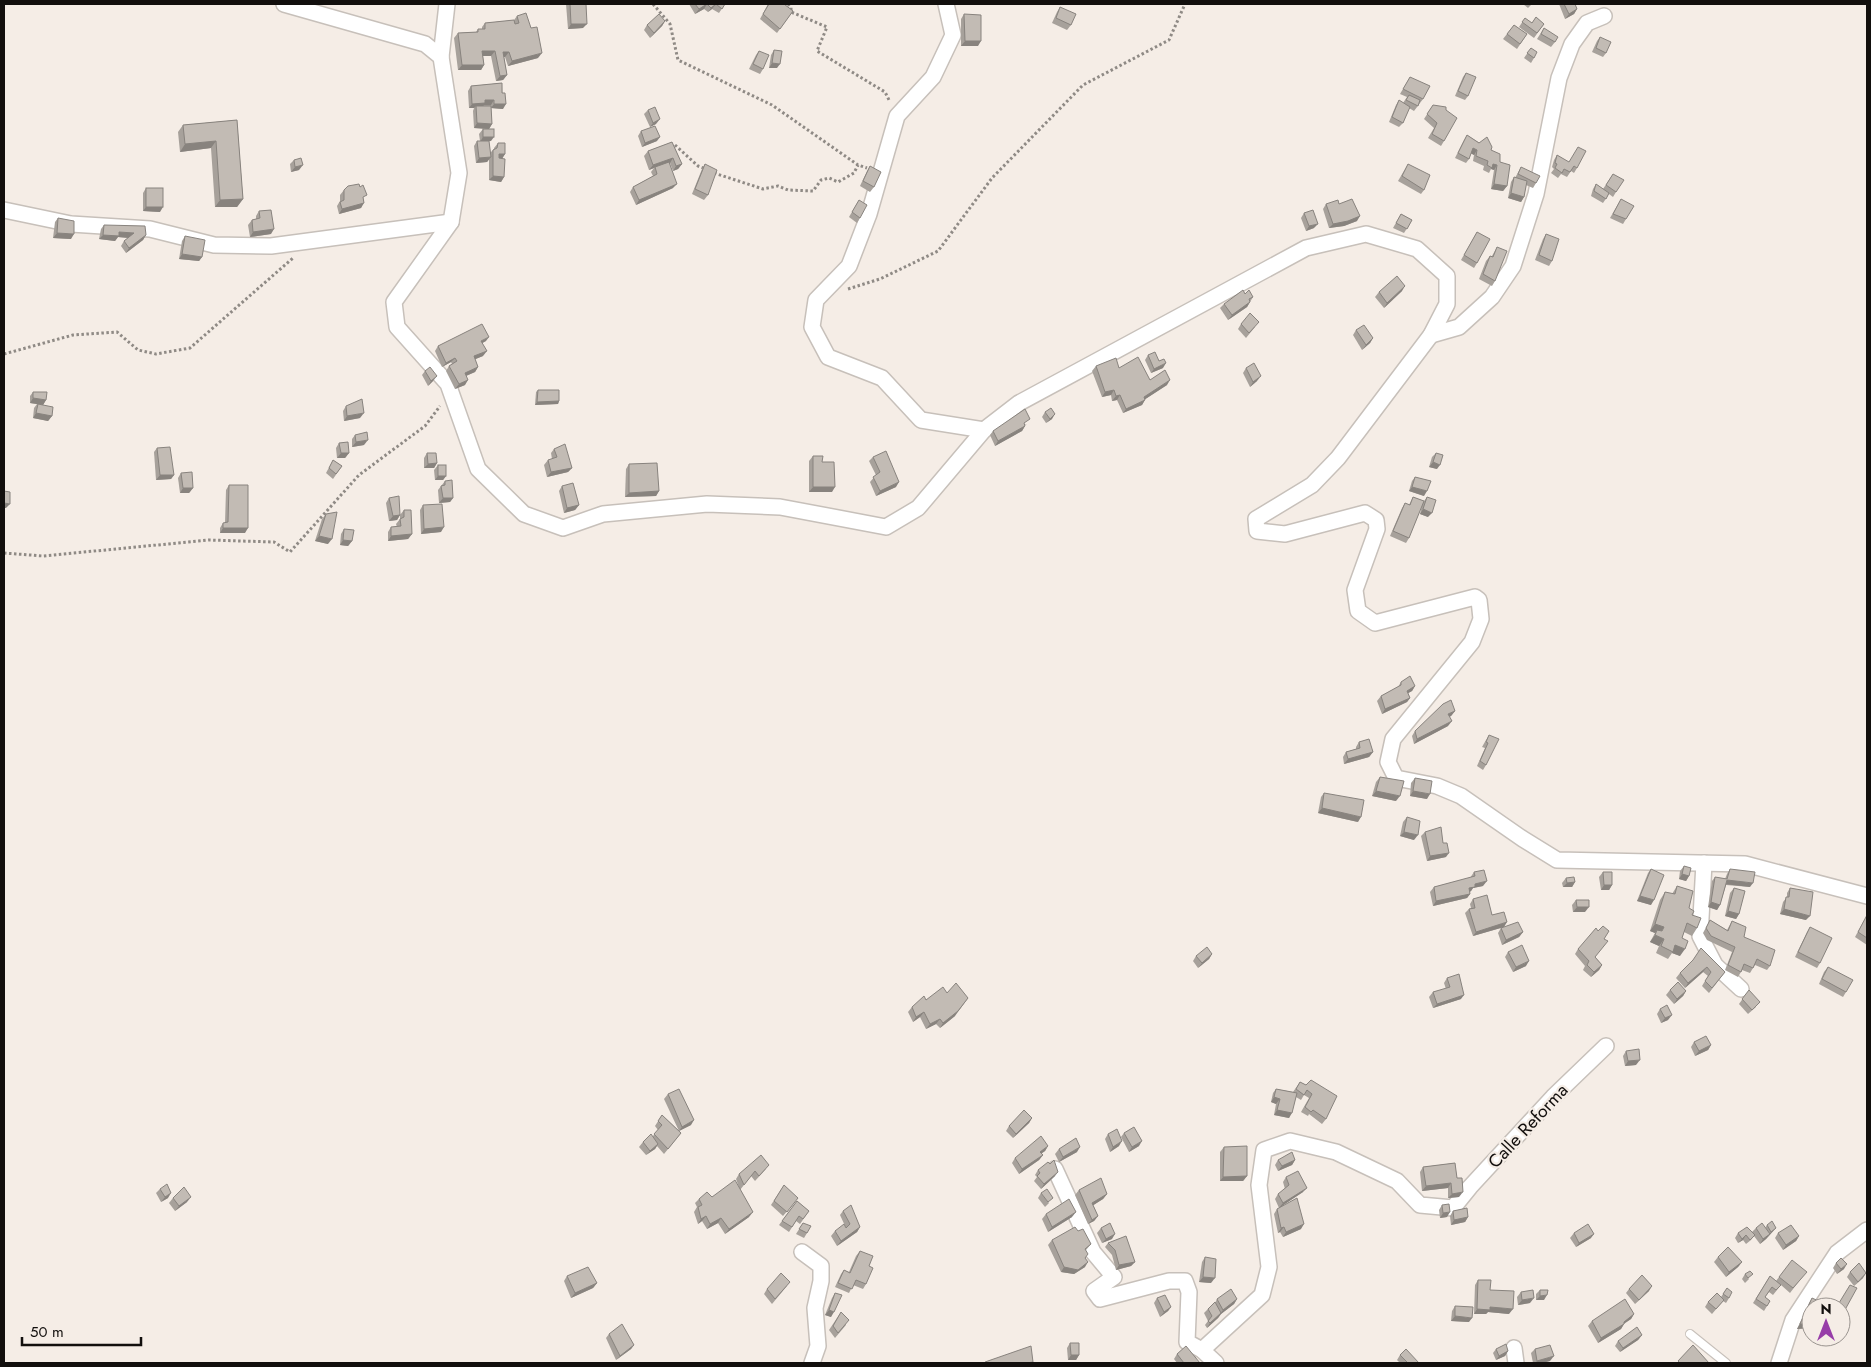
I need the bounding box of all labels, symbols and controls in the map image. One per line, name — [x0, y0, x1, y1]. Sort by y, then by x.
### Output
street label: Calle Reforma — [1482, 1078, 1574, 1174]
north arrow — [1801, 1297, 1851, 1347]
text: N — [1820, 1299, 1832, 1319]
scale bar — [22, 1314, 141, 1346]
text: 50 m — [30, 1321, 64, 1343]

